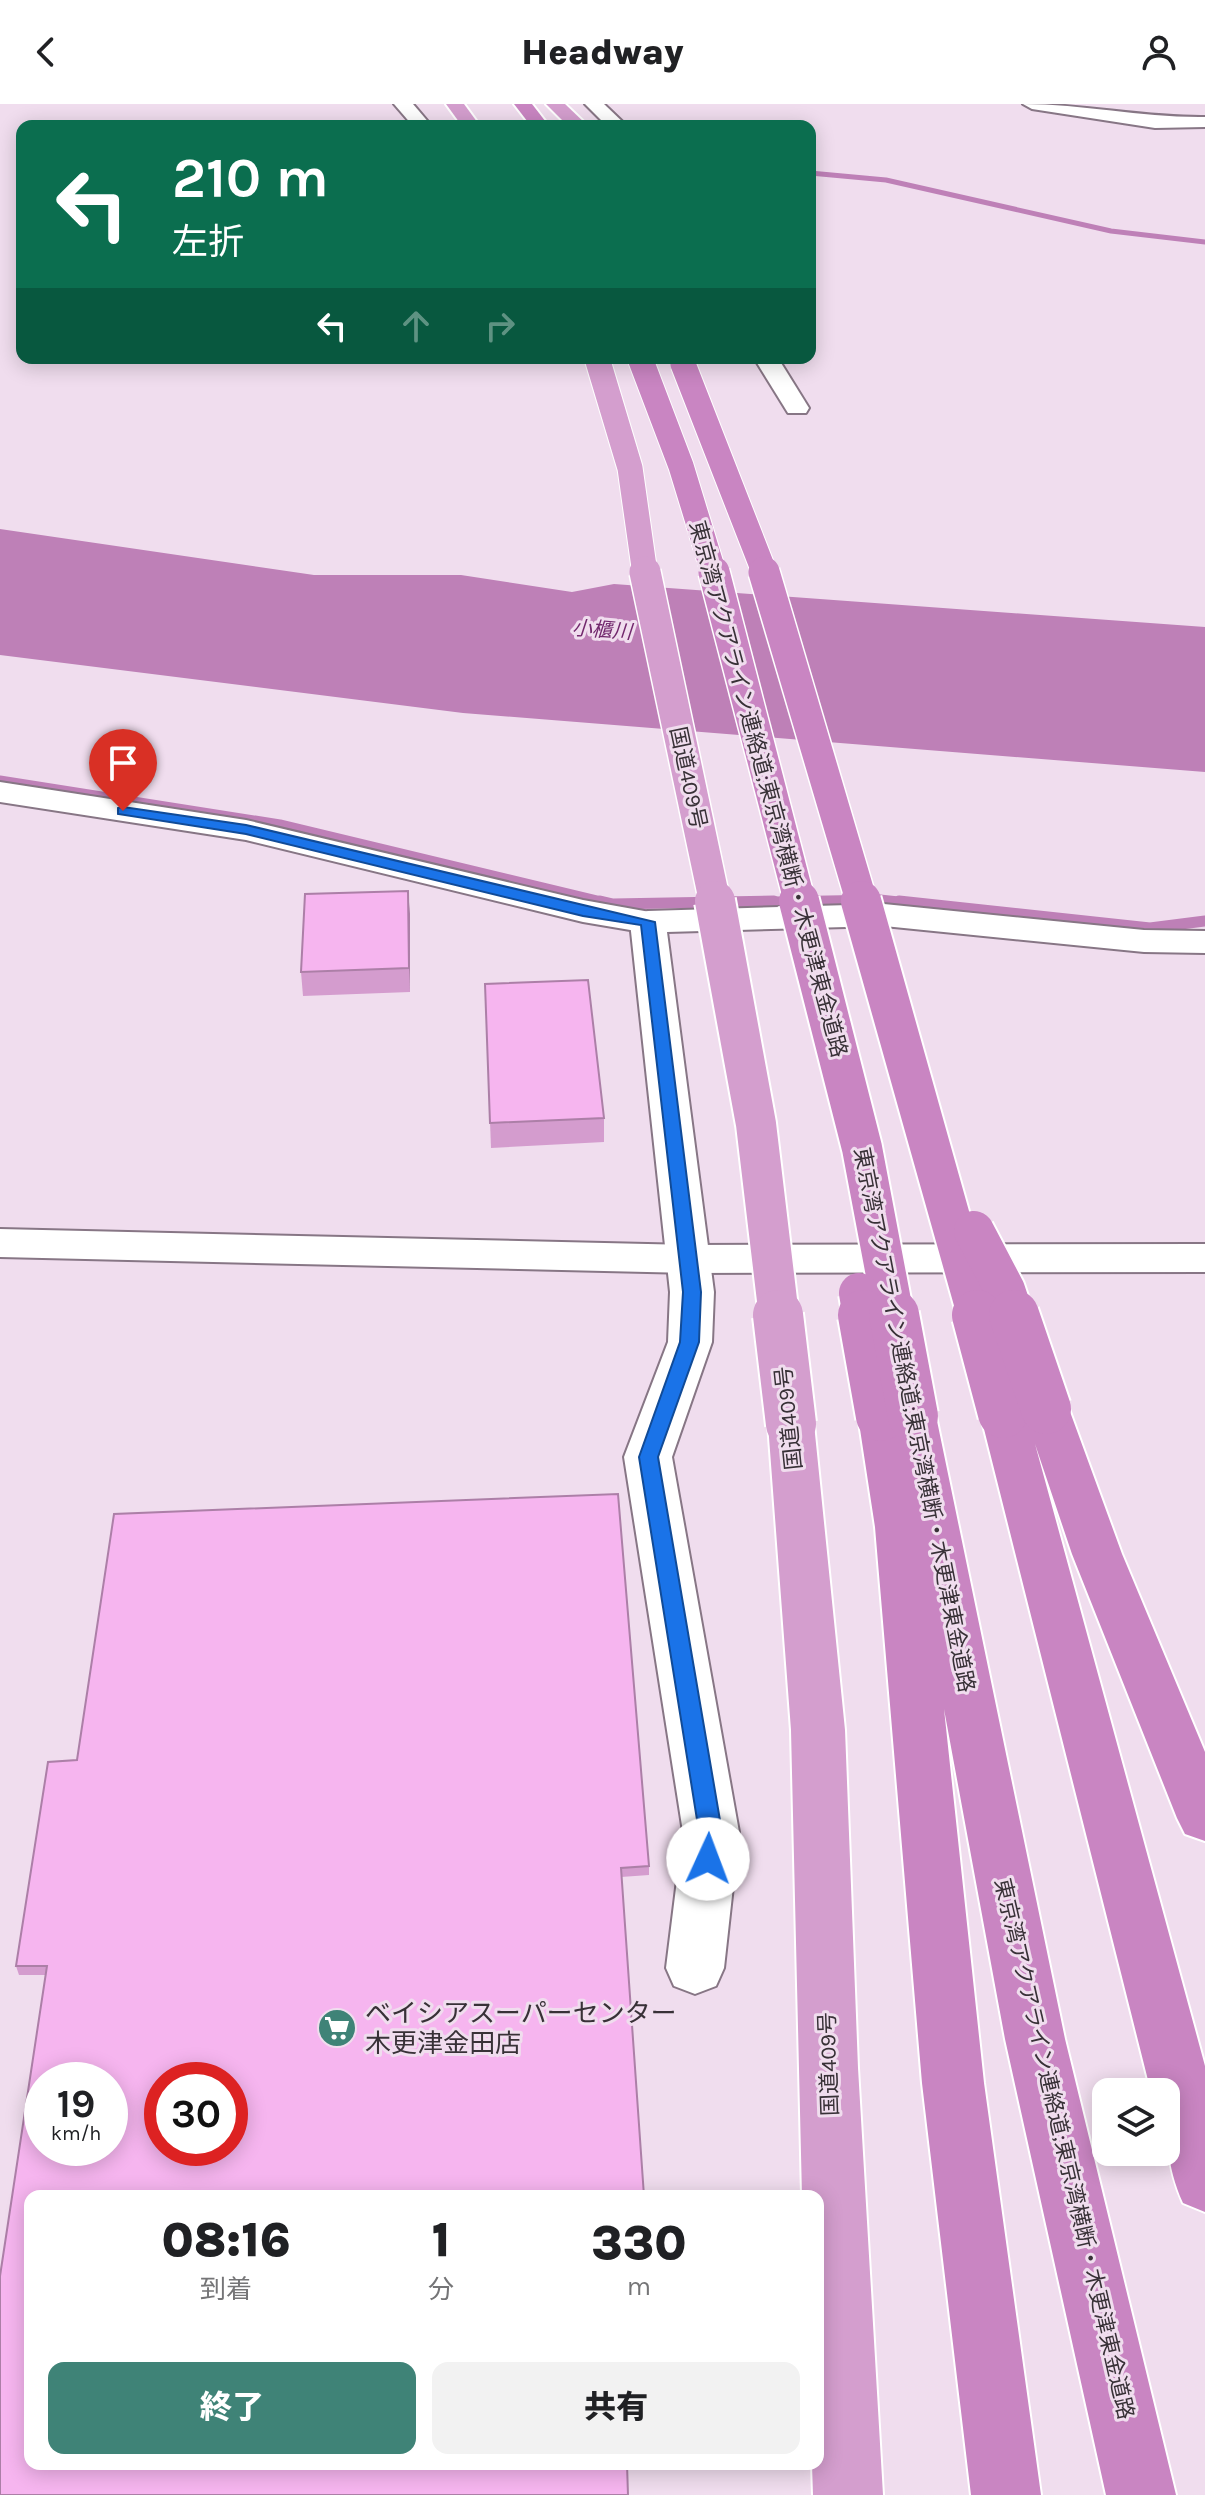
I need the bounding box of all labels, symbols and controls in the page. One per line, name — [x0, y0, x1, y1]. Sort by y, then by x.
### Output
icon: back — [24, 30, 68, 74]
icon: person — [1137, 30, 1181, 74]
text: Headway — [521, 31, 684, 73]
text: 210 m — [172, 145, 329, 210]
icon: left — [40, 152, 144, 256]
text: 左折 — [172, 221, 244, 263]
icon: left — [310, 304, 354, 348]
icon: ahead — [394, 304, 438, 348]
icon: right — [478, 304, 522, 348]
street label: 東京湾アクアライン連絡道;東京湾横断・木更津東金道路 — [684, 518, 852, 1060]
water label: 小櫃川 — [571, 616, 635, 644]
street label: 国道409号 — [664, 724, 712, 832]
pin — [89, 729, 157, 811]
icon: arrive — [101, 741, 145, 785]
street label: 東京湾アクアライン連絡道;東京湾横断・木更津東金道路 — [848, 1145, 980, 1695]
street label: 国道409号 — [771, 1365, 807, 1471]
position arrow — [666, 1817, 750, 1901]
street label: 東京湾アクアライン連絡道;東京湾横断・木更津東金道路 — [989, 1876, 1139, 2422]
place label: ベイシアスーパーセンター 木更津金田店 — [365, 1998, 677, 2059]
supermarket icon: ベイシアスーパーセンター 木更津金田店 — [316, 2007, 358, 2049]
street label: 国道409号 — [814, 2012, 844, 2116]
speed limit sign: 30 — [144, 2062, 248, 2166]
map controls — [1092, 2078, 1180, 2166]
button: layers — [1092, 2078, 1180, 2166]
text: 19 — [57, 2080, 95, 2127]
text: km/h — [51, 2122, 101, 2145]
text: 08:16 — [161, 2212, 291, 2268]
text: 1 — [432, 2212, 450, 2268]
text: 330 — [591, 2215, 687, 2271]
text: m — [627, 2271, 651, 2302]
text: 到着 — [200, 2274, 252, 2305]
text: 分 — [428, 2274, 454, 2305]
button: 終了 — [48, 2362, 416, 2454]
button: 共有 — [432, 2362, 800, 2454]

